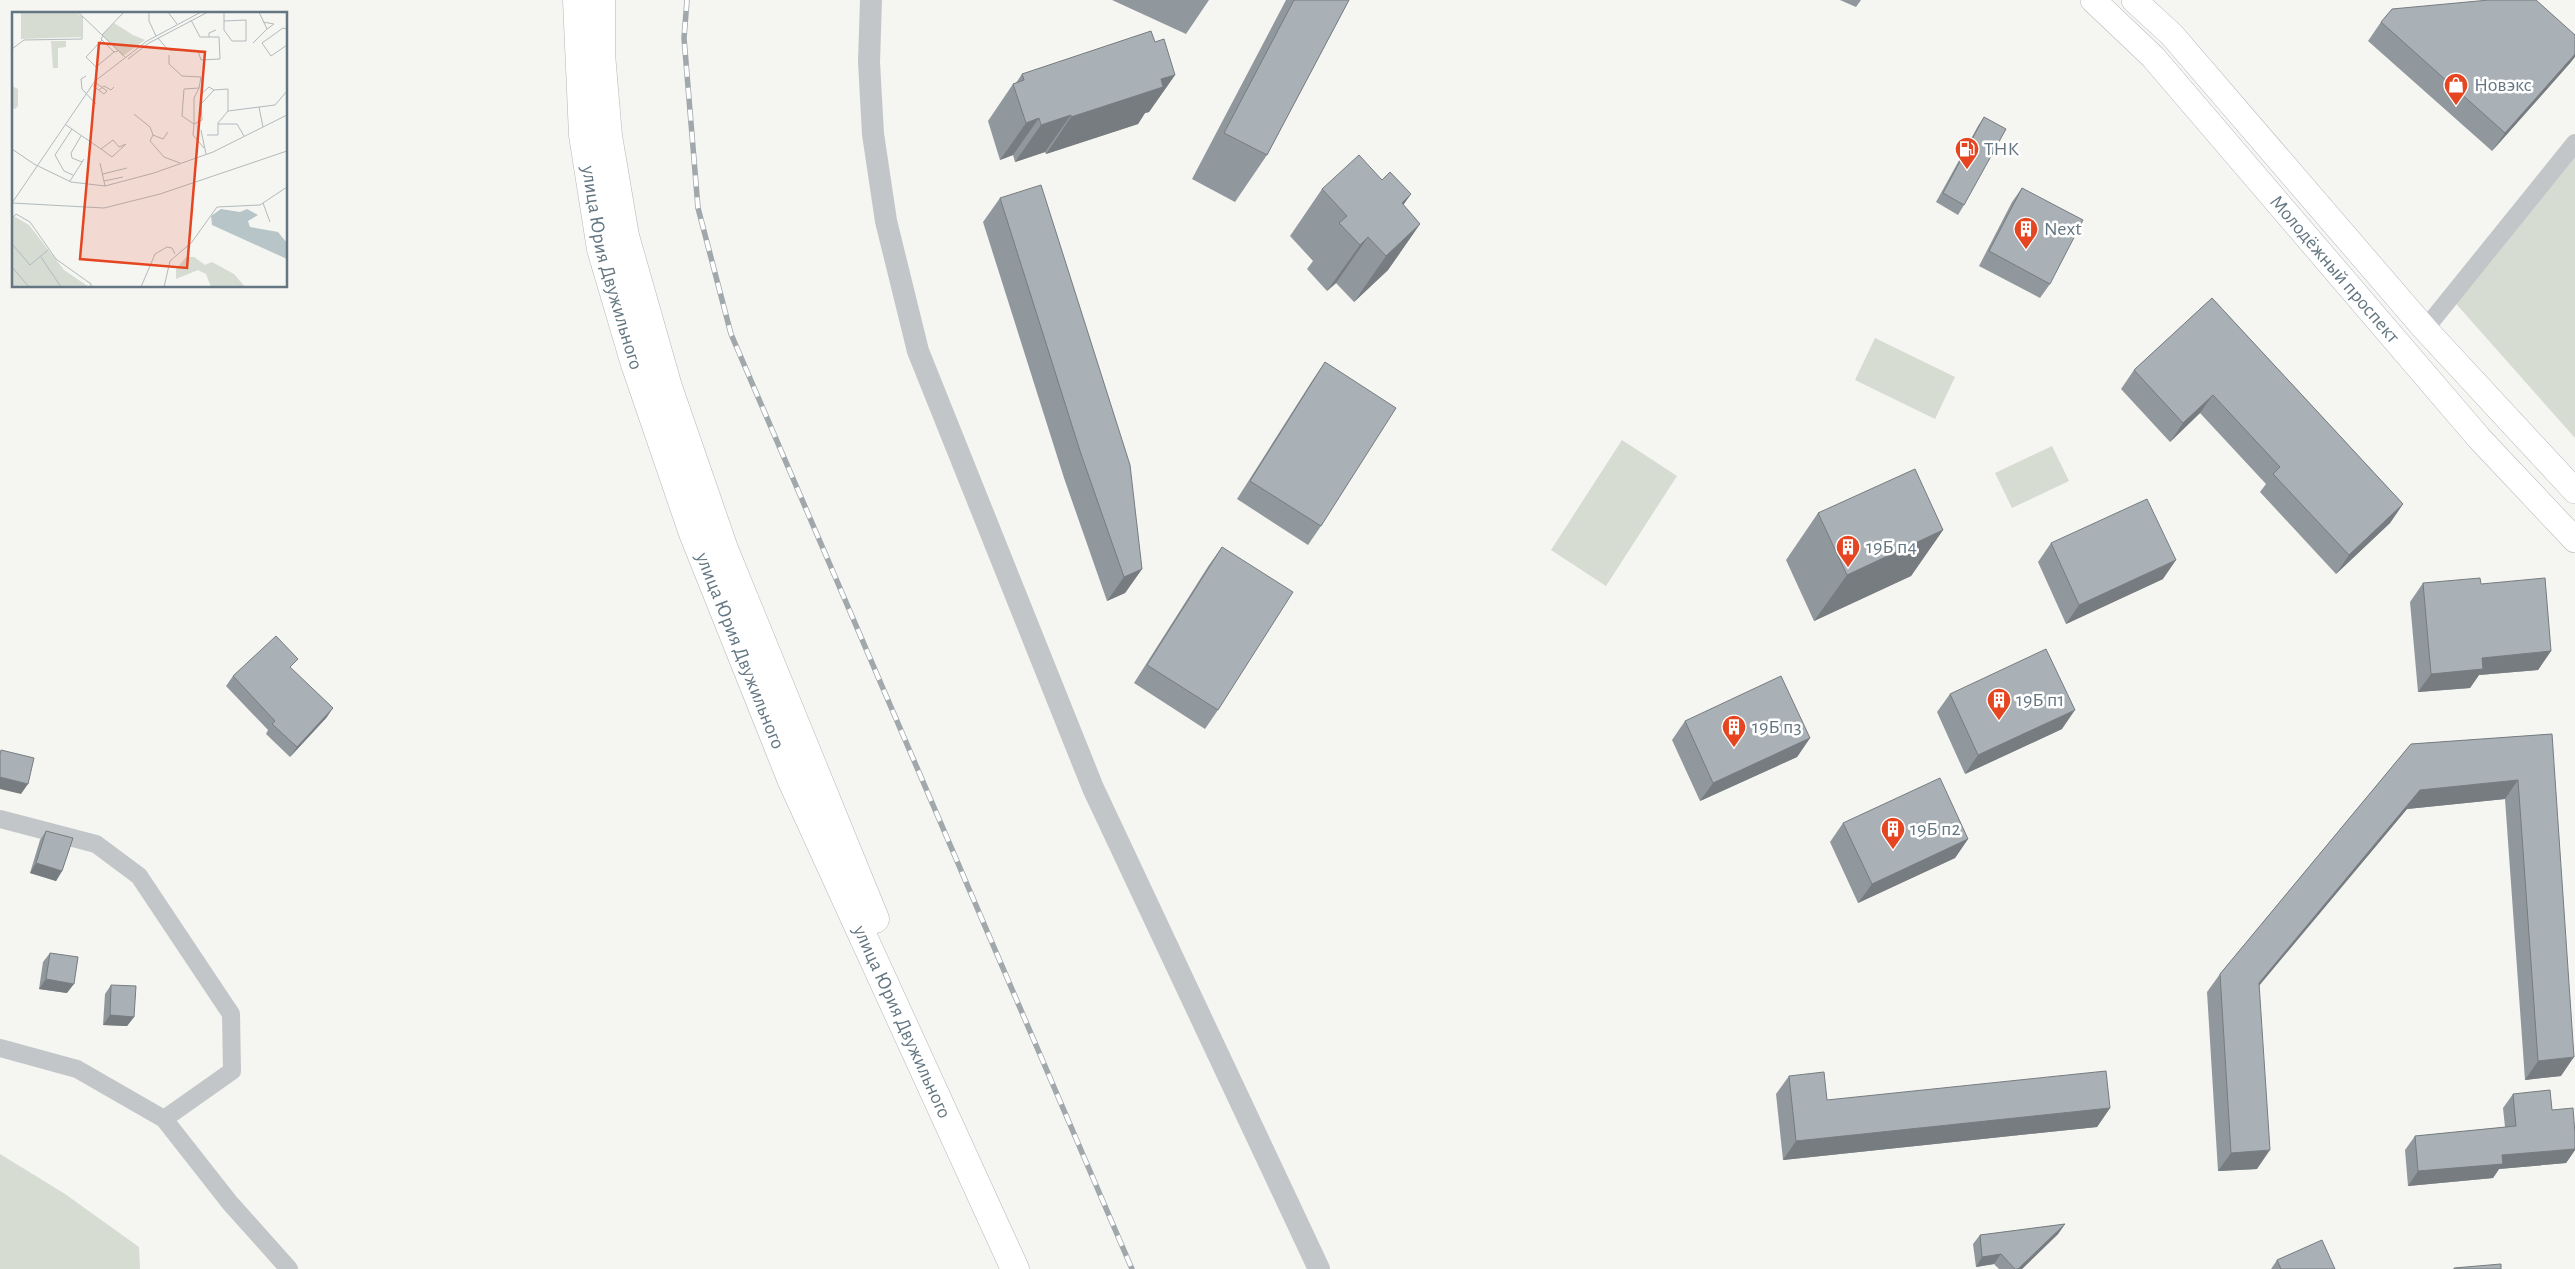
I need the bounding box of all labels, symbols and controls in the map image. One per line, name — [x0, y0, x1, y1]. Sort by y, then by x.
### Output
inset map — [12, 12, 288, 288]
shop icon: Новэкс — [2443, 72, 2469, 106]
place label: Новэкс — [2474, 75, 2532, 95]
fuel station icon: ТНК — [1954, 136, 1980, 170]
place label: ТНК — [1984, 139, 2020, 159]
street label: улица Юрия Двужильного — [578, 163, 646, 372]
street label: Молодёжный проспект — [2266, 192, 2404, 347]
building icon: Next — [2013, 216, 2039, 250]
place label: Next — [2044, 219, 2082, 239]
building icon: 19Б п4 — [1835, 534, 1861, 568]
place label: 19Б п4 — [1866, 537, 1917, 557]
street label: улица Юрия Двужильного — [692, 549, 788, 752]
building icon: 19Б п1 — [1986, 687, 2012, 721]
place label: 19Б п1 — [2016, 690, 2064, 710]
building icon: 19Б п3 — [1721, 714, 1747, 748]
place label: 19Б п3 — [1752, 717, 1802, 737]
building icon: 19Б п2 — [1880, 816, 1906, 850]
place label: 19Б п2 — [1910, 819, 1961, 839]
street label: улица Юрия Двужильного — [849, 922, 955, 1121]

